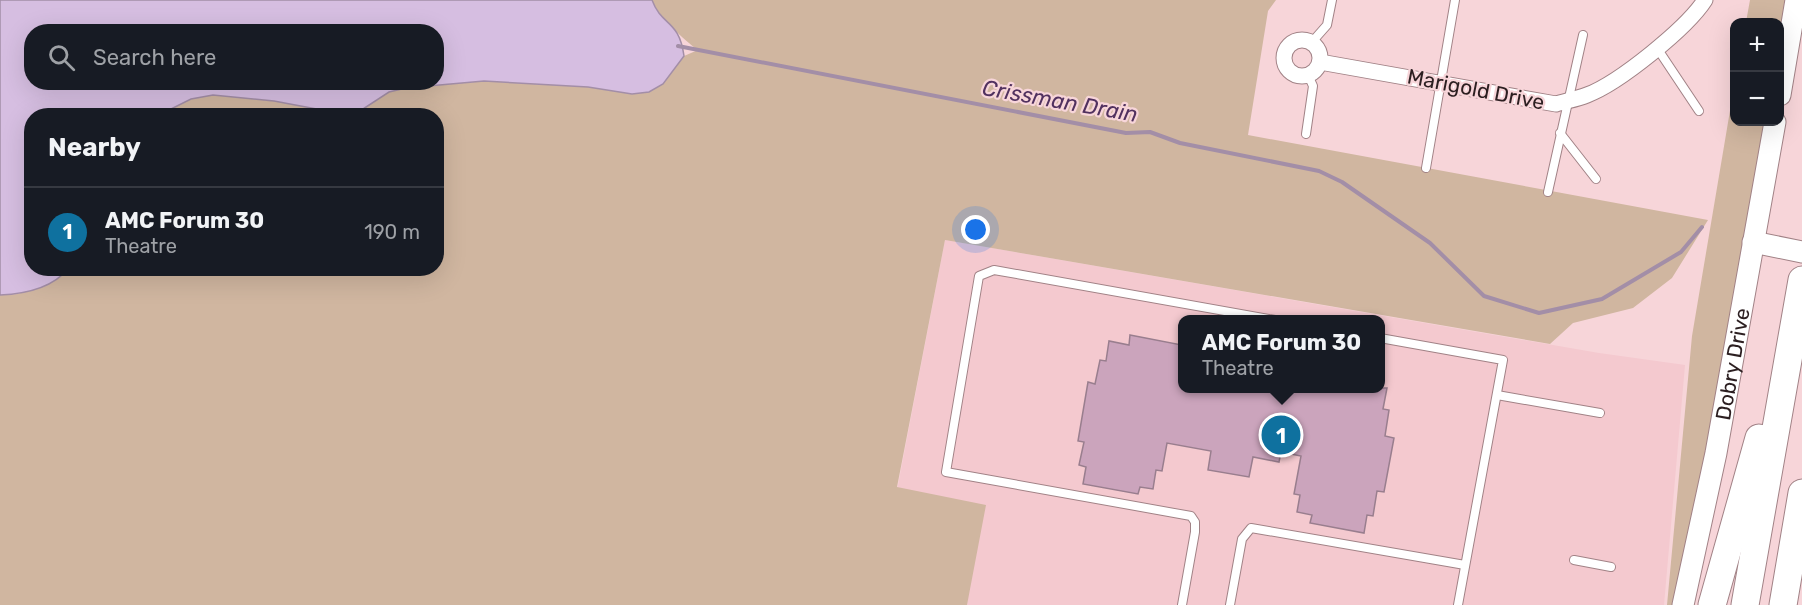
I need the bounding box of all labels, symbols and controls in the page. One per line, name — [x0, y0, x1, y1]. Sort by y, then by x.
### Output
map controls — [1730, 18, 1784, 126]
button: + — [1730, 18, 1784, 72]
search box — [24, 24, 444, 90]
icon: search — [45, 41, 78, 74]
text: Search here — [93, 44, 216, 71]
street label: Marigold Drive — [1405, 63, 1547, 115]
button: − — [1730, 72, 1784, 126]
water label: Crissman Drain — [980, 74, 1140, 128]
text: Nearby — [48, 132, 141, 163]
text: AMC Forum 30 — [105, 207, 264, 234]
your location — [961, 215, 990, 244]
text: 1 — [63, 220, 72, 244]
text: 190 m — [364, 220, 420, 244]
text: Theatre — [105, 234, 177, 258]
street label: Dobry Drive — [1710, 306, 1754, 422]
popup — [1178, 315, 1385, 393]
text: AMC Forum 30 — [1202, 329, 1361, 356]
text: Theatre — [1202, 356, 1274, 380]
pin: 1 — [1262, 412, 1300, 458]

